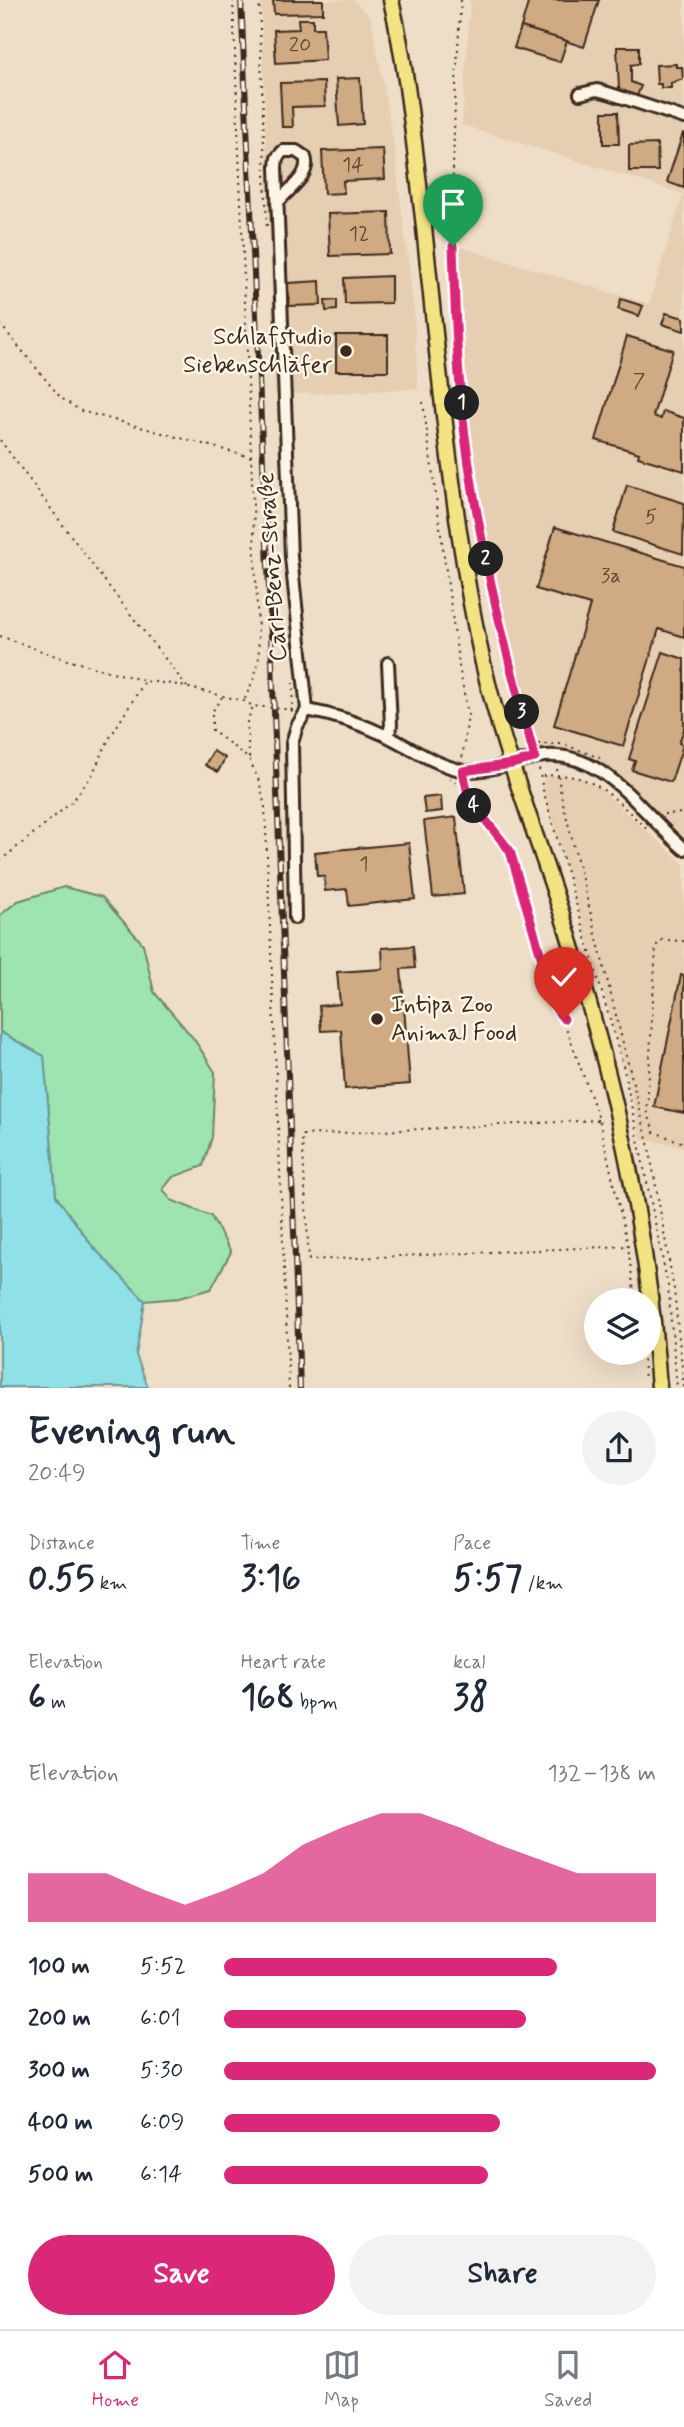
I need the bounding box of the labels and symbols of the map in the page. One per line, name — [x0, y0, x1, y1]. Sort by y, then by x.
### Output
house number: 20 — [289, 31, 311, 59]
house number: 14 — [342, 151, 364, 179]
pin — [423, 174, 483, 246]
house number: 12 — [349, 220, 369, 248]
place label: Schlafstudio Siebenschläfer — [183, 322, 332, 381]
marker: Schlafstudio Siebenschläfer — [338, 343, 354, 359]
house number: 7 — [633, 367, 646, 395]
pin: 1 — [444, 386, 480, 420]
street label: Carl-Benz-Straße — [251, 471, 295, 662]
house number: 5 — [645, 503, 657, 531]
pin: 2 — [468, 542, 504, 576]
house number: 3a — [601, 562, 621, 590]
pin: 3 — [504, 694, 540, 730]
pin: 4 — [456, 788, 491, 824]
house number: 1 — [359, 850, 369, 878]
pin — [534, 947, 594, 1019]
place label: Intipa Zoo Animal Food — [391, 990, 517, 1049]
marker: Intipa Zoo Animal Food — [369, 1011, 385, 1027]

